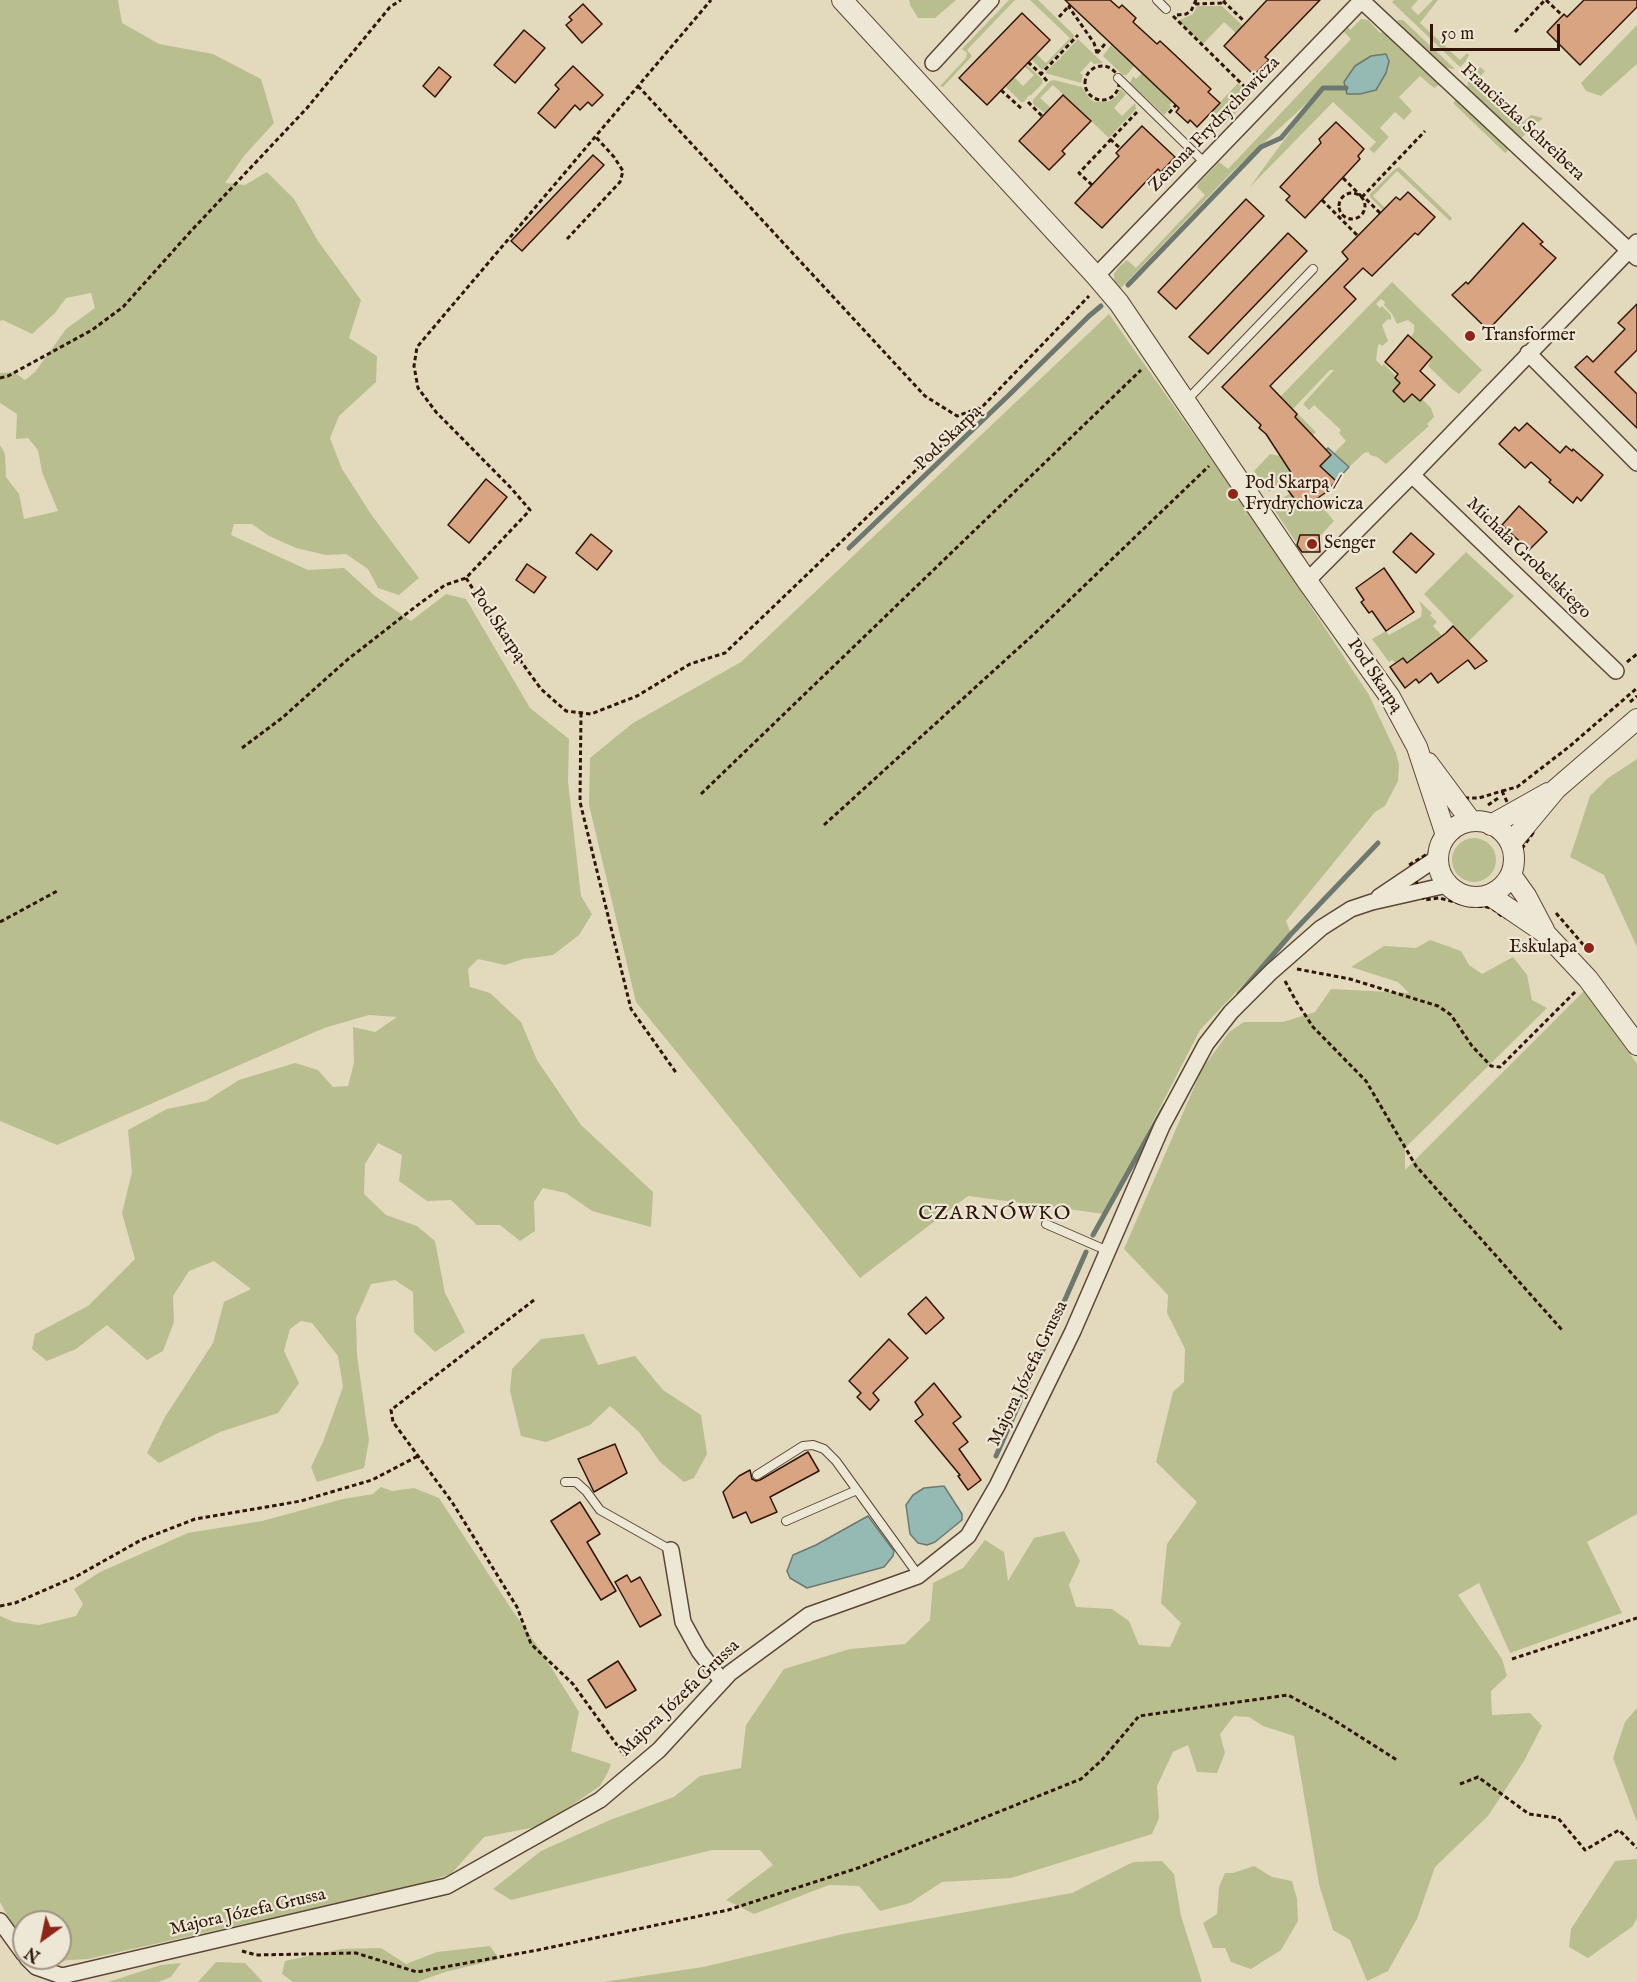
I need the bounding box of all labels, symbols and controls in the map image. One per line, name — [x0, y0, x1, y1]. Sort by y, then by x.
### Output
scale bar — [1433, 12, 1564, 50]
text: 50 m — [1441, 23, 1474, 46]
street label: Zenona Frydrychowicza — [1145, 53, 1285, 197]
street label: Franciszka Schreibera — [1455, 60, 1589, 186]
place label: Transformer — [1482, 325, 1575, 347]
marker: Transformer — [1463, 329, 1477, 343]
street label: Pod Skarpą — [911, 402, 987, 476]
place label: Pod Skarpą / Frydrychowicza — [1245, 473, 1363, 516]
marker: Pod Skarpą / Frydrychowicza — [1226, 487, 1240, 501]
street label: Michała Grobelskiego — [1461, 494, 1595, 624]
place label: Senger — [1324, 533, 1376, 555]
marker: Senger — [1305, 537, 1319, 551]
street label: Pod Skarpą — [465, 584, 529, 666]
street label: Pod Skarpą — [1342, 635, 1406, 717]
place label: Eskulapa — [1509, 937, 1577, 959]
marker: Eskulapa — [1582, 941, 1596, 955]
district label: CZARNÓWKO — [918, 1203, 1072, 1227]
street label: Majora Józefa Grussa — [984, 1298, 1074, 1450]
street label: Majora Józefa Grussa — [615, 1636, 745, 1762]
street label: Majora Józefa Grussa — [168, 1885, 328, 1941]
north arrow — [12, 1910, 72, 1970]
text: N — [22, 1941, 45, 1966]

